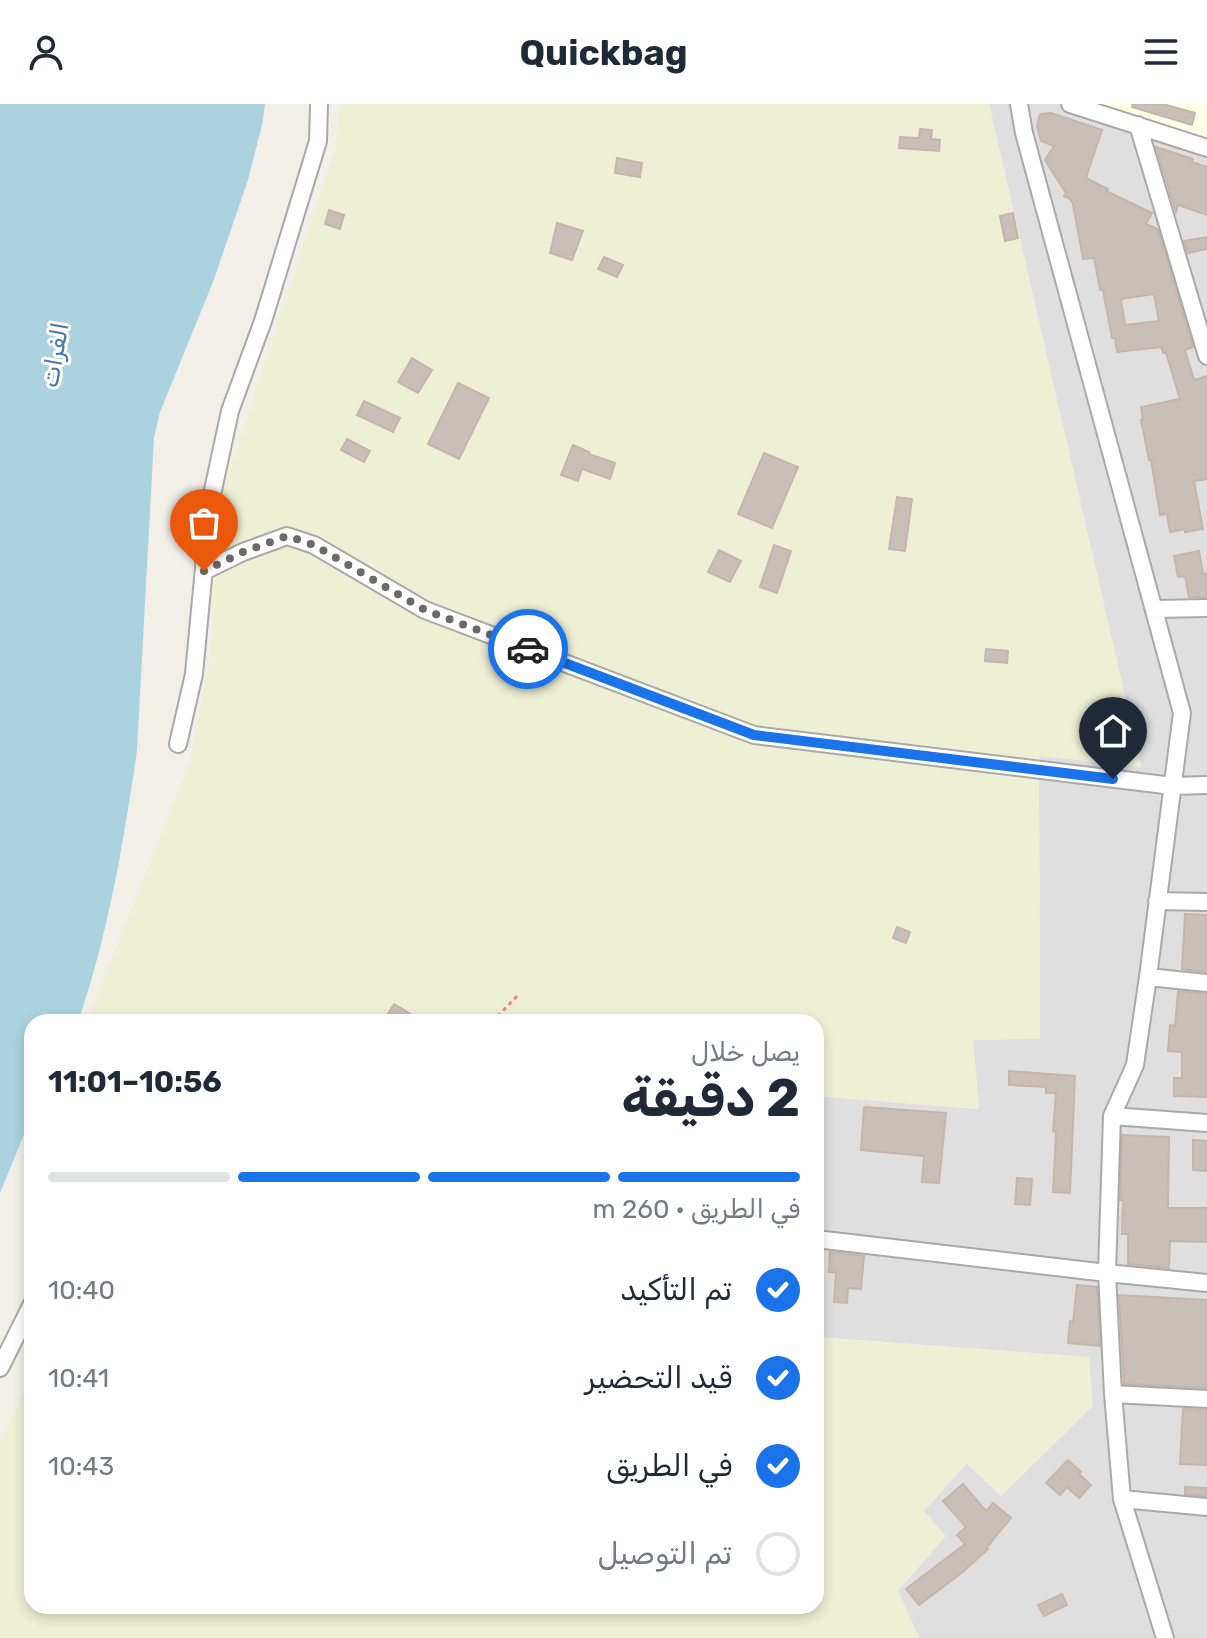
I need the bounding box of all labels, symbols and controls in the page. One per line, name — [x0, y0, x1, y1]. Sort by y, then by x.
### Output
icon: person — [24, 30, 68, 74]
icon: menu — [1139, 30, 1183, 74]
text: Quickbag — [519, 31, 688, 74]
water label: الفرات — [36, 320, 74, 390]
pin — [170, 489, 238, 571]
icon: bag — [182, 501, 226, 545]
courier — [488, 609, 568, 689]
icon: car — [506, 627, 550, 671]
pin — [1079, 697, 1147, 779]
icon: home — [1091, 709, 1135, 753]
text: يصل خلال — [691, 1037, 800, 1068]
text: 10:56–11:01 — [48, 1064, 222, 1100]
text: 2 دقيقة — [621, 1067, 800, 1129]
text: في الطريق · 260 m — [592, 1194, 800, 1225]
icon: check — [756, 1268, 800, 1312]
text: تم التأكيد — [620, 1272, 732, 1308]
text: 10:40 — [48, 1275, 115, 1306]
icon: check — [756, 1356, 800, 1400]
text: قيد التحضير — [585, 1360, 732, 1396]
text: 10:41 — [48, 1363, 109, 1394]
icon: check — [756, 1444, 800, 1488]
text: في الطريق — [606, 1448, 732, 1484]
text: 10:43 — [48, 1451, 114, 1482]
text: تم التوصيل — [597, 1536, 732, 1572]

